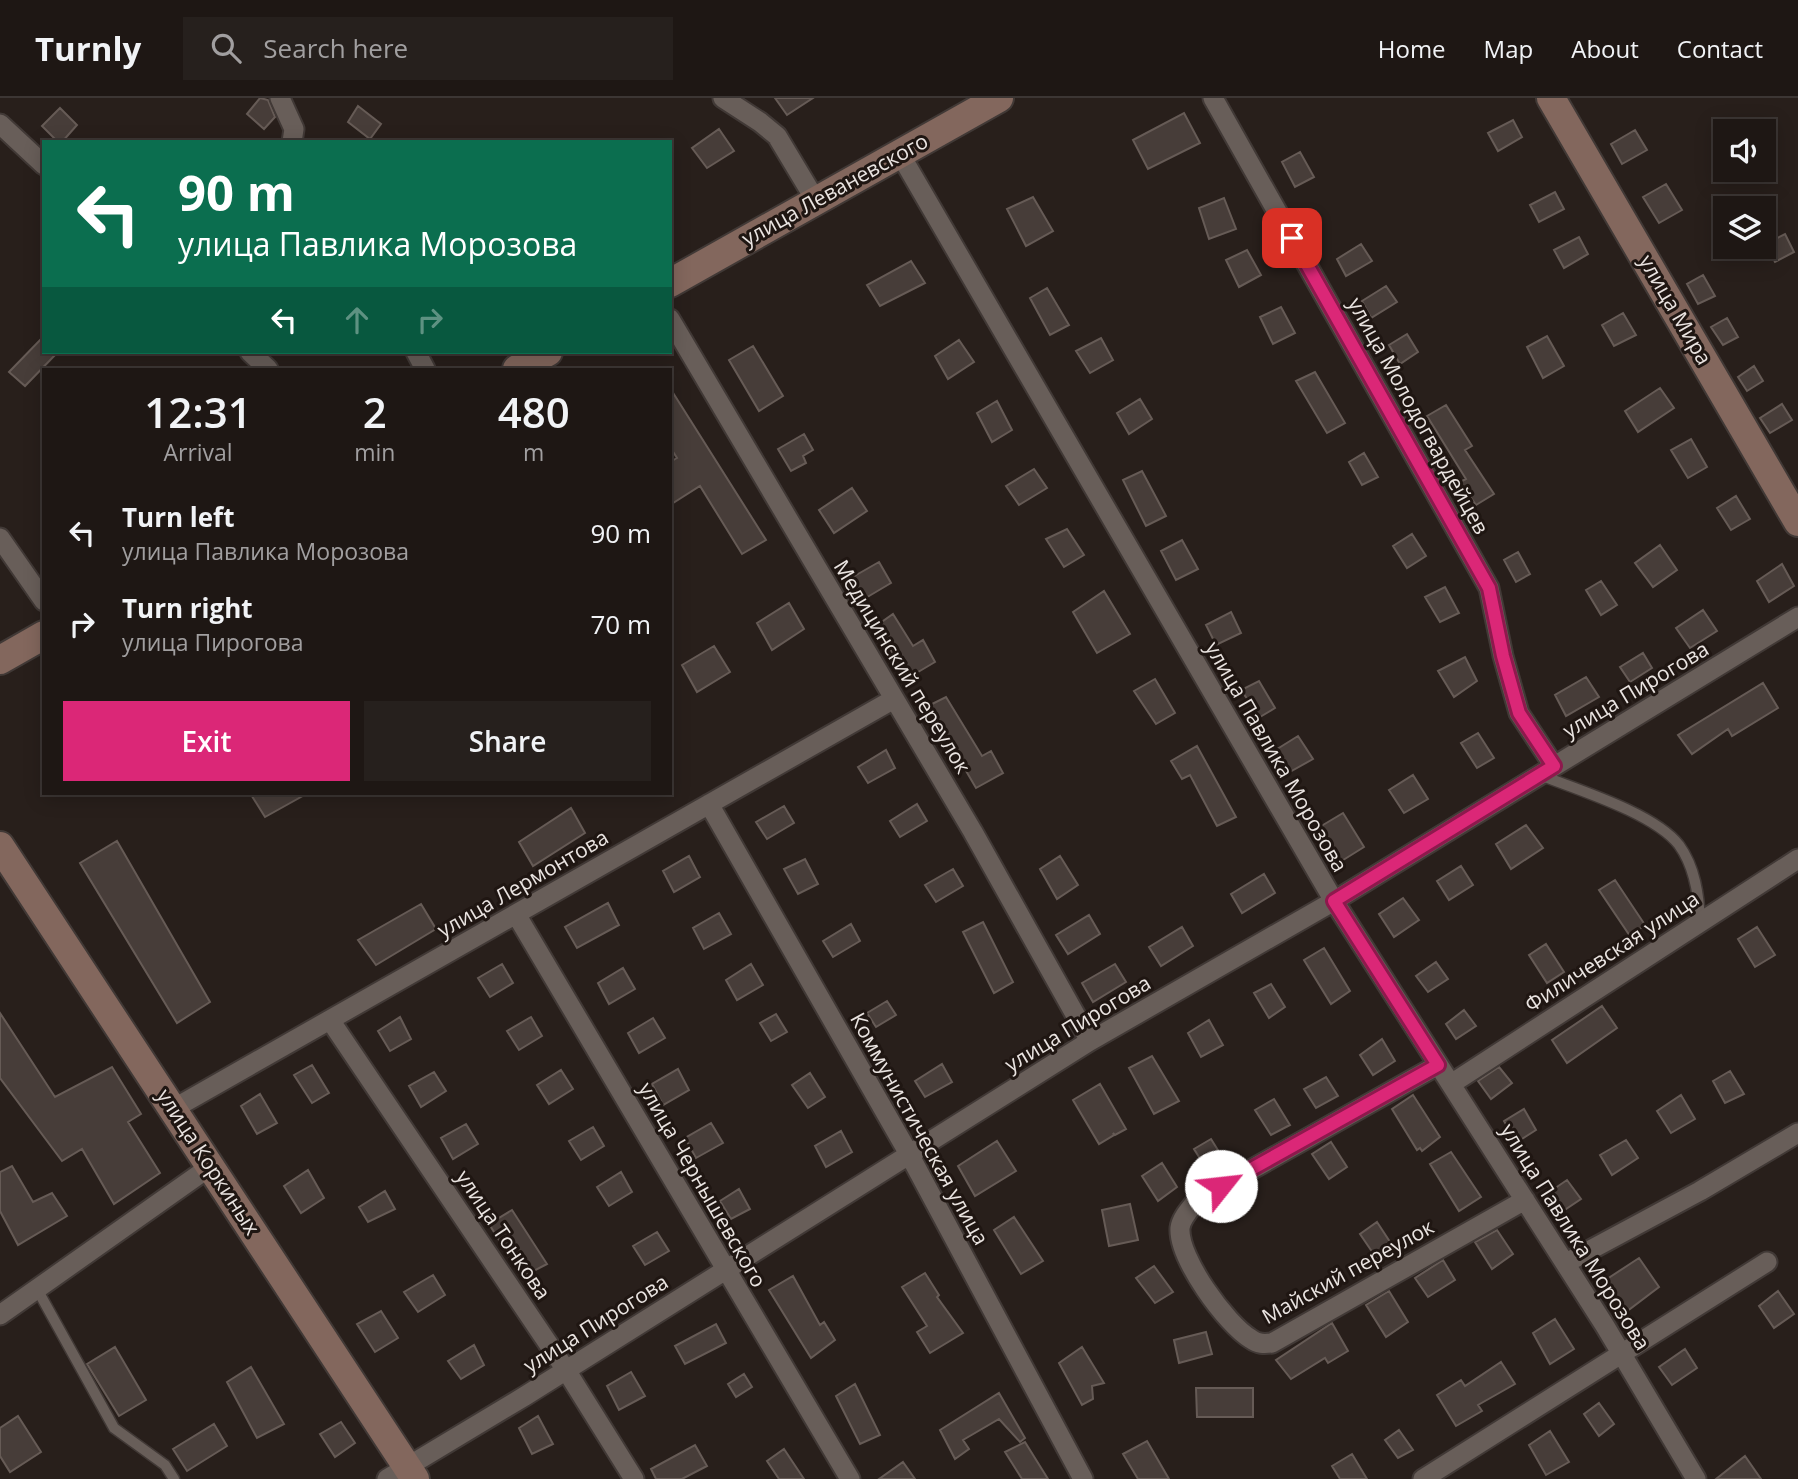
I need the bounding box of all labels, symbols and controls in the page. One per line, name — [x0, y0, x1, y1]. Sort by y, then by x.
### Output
search box — [183, 17, 673, 80]
text: Turnly — [35, 26, 141, 71]
icon: search — [207, 29, 245, 67]
text: Search here — [263, 30, 408, 66]
text: Home — [1378, 32, 1446, 65]
text: Map — [1484, 32, 1533, 65]
text: About — [1571, 32, 1639, 65]
text: Contact — [1677, 32, 1763, 65]
map controls — [1713, 119, 1776, 259]
button: sound — [1713, 119, 1776, 182]
street label: улица Леваневского — [736, 126, 933, 252]
text: 90 m — [178, 159, 295, 225]
icon: left — [63, 168, 154, 259]
button: layers — [1713, 196, 1776, 259]
pin — [1262, 208, 1322, 268]
icon: arrive — [1273, 219, 1311, 257]
text: улица Павлика Морозова — [178, 222, 577, 265]
street label: улица Мира — [1633, 249, 1719, 370]
street label: улица Молодогвардейцев — [1342, 292, 1496, 539]
icon: left — [265, 301, 303, 339]
icon: ahead — [338, 301, 376, 339]
icon: right — [411, 301, 449, 339]
text: 12:31 — [144, 383, 252, 440]
text: 2 — [363, 383, 387, 440]
text: 480 — [498, 383, 570, 440]
text: Arrival — [163, 436, 233, 468]
text: min — [354, 436, 395, 468]
text: m — [523, 436, 544, 468]
text: Turn left — [122, 499, 234, 535]
icon: left — [63, 514, 101, 552]
text: 90 m — [590, 515, 651, 551]
text: улица Павлика Морозова — [122, 535, 409, 567]
street label: Медицинский переулок — [828, 555, 978, 779]
text: Turn right — [122, 590, 253, 626]
icon: right — [63, 605, 101, 643]
text: 70 m — [590, 606, 651, 642]
text: улица Пирогова — [122, 626, 303, 658]
street label: улица Пирогова — [1557, 634, 1714, 744]
street label: улица Павлика Морозова — [1199, 636, 1354, 877]
button: Exit — [63, 701, 350, 781]
button: Share — [364, 701, 651, 781]
street label: улица Лермонтова — [432, 823, 613, 944]
street label: Филичевская улица — [1519, 884, 1704, 1018]
street label: улица Пирогова — [999, 968, 1156, 1078]
street label: Коммунистическая улица — [844, 1007, 996, 1250]
street label: улица Чернышевского — [633, 1077, 773, 1292]
street label: улица Коркиных — [151, 1083, 267, 1240]
street label: улица Павлика Морозова — [1495, 1118, 1657, 1355]
position arrow — [1184, 1149, 1258, 1223]
street label: улица Тонкова — [450, 1164, 558, 1305]
street label: Майский переулок — [1257, 1212, 1439, 1330]
street label: улица Пирогова — [518, 1267, 673, 1379]

